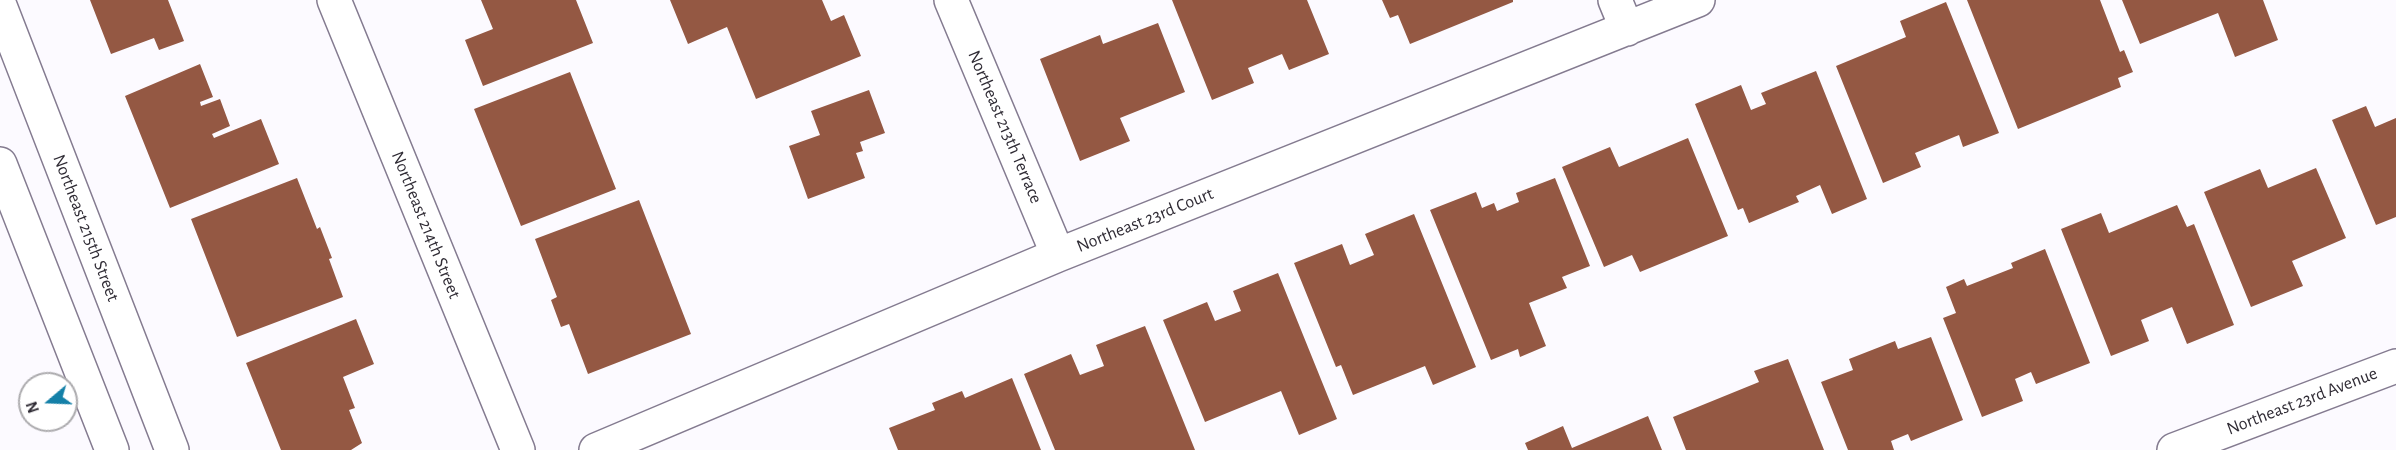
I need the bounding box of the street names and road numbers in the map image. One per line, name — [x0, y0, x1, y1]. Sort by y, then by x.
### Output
street label: Northeast 213th Terrace — [963, 47, 1047, 207]
street label: Northeast 214th Street — [387, 148, 465, 302]
street label: Northeast 215th Street — [48, 151, 124, 305]
street label: Northeast 23rd Court — [1073, 183, 1217, 257]
street label: Northeast 23rd Avenue — [2224, 362, 2380, 440]

